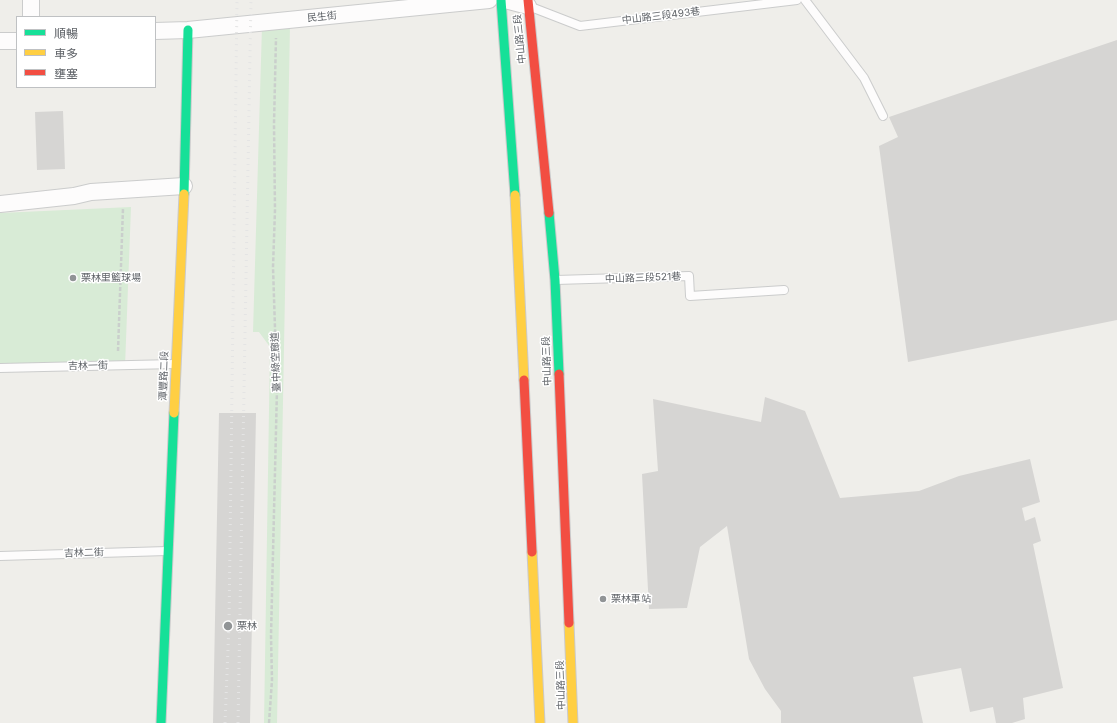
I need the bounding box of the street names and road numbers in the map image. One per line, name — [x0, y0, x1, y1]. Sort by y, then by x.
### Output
street label: 中山路三段493巷 — [621, 5, 701, 27]
street label: 民生街 — [306, 9, 338, 25]
street label: 中山路三段 — [511, 14, 529, 64]
street label: 中山路三段521巷 — [605, 271, 681, 285]
street label: 臺中綠空廊道 — [269, 332, 283, 392]
street label: 中山路三段 — [540, 336, 554, 386]
street label: 潭豐路二段 — [157, 351, 171, 401]
street label: 吉林一街 — [68, 360, 108, 372]
street label: 吉林二街 — [64, 546, 104, 560]
street label: 中山路三段 — [554, 660, 568, 710]

